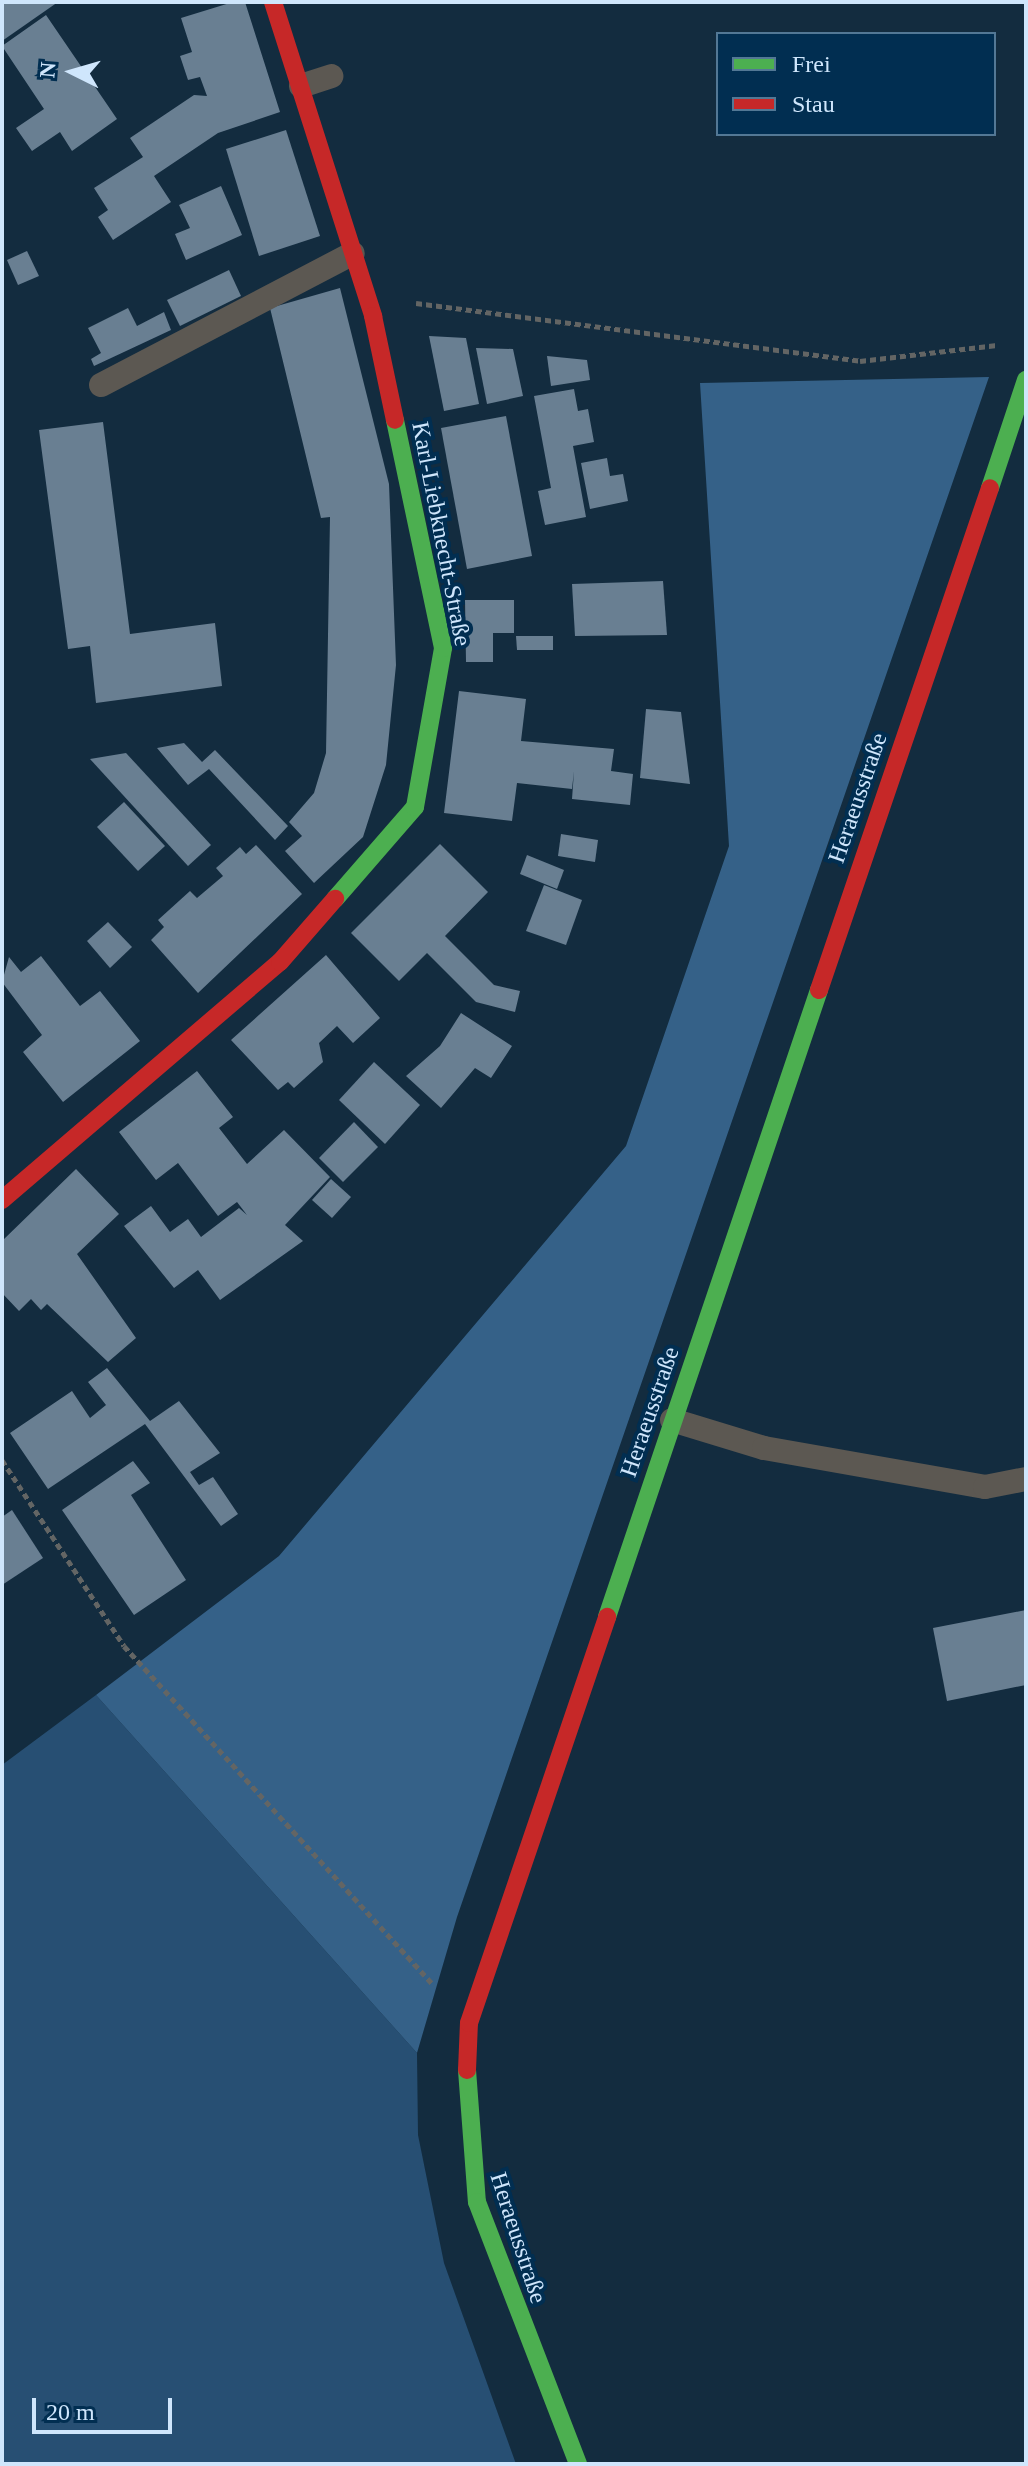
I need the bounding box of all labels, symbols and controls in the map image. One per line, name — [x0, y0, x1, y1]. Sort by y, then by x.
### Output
north arrow — [32, 32, 112, 112]
legend — [716, 32, 996, 136]
text: Frei — [792, 51, 831, 77]
text: N — [34, 61, 61, 79]
text: Stau — [792, 91, 835, 117]
street label: Karl-Liebknecht-Straße — [405, 419, 477, 649]
street label: Heraeusstraße — [822, 729, 894, 867]
street label: Heraeusstraße — [614, 1343, 686, 1481]
street label: Heraeusstraße — [483, 2169, 553, 2307]
scale bar — [36, 2382, 176, 2432]
text: 20 m — [46, 2399, 95, 2425]

